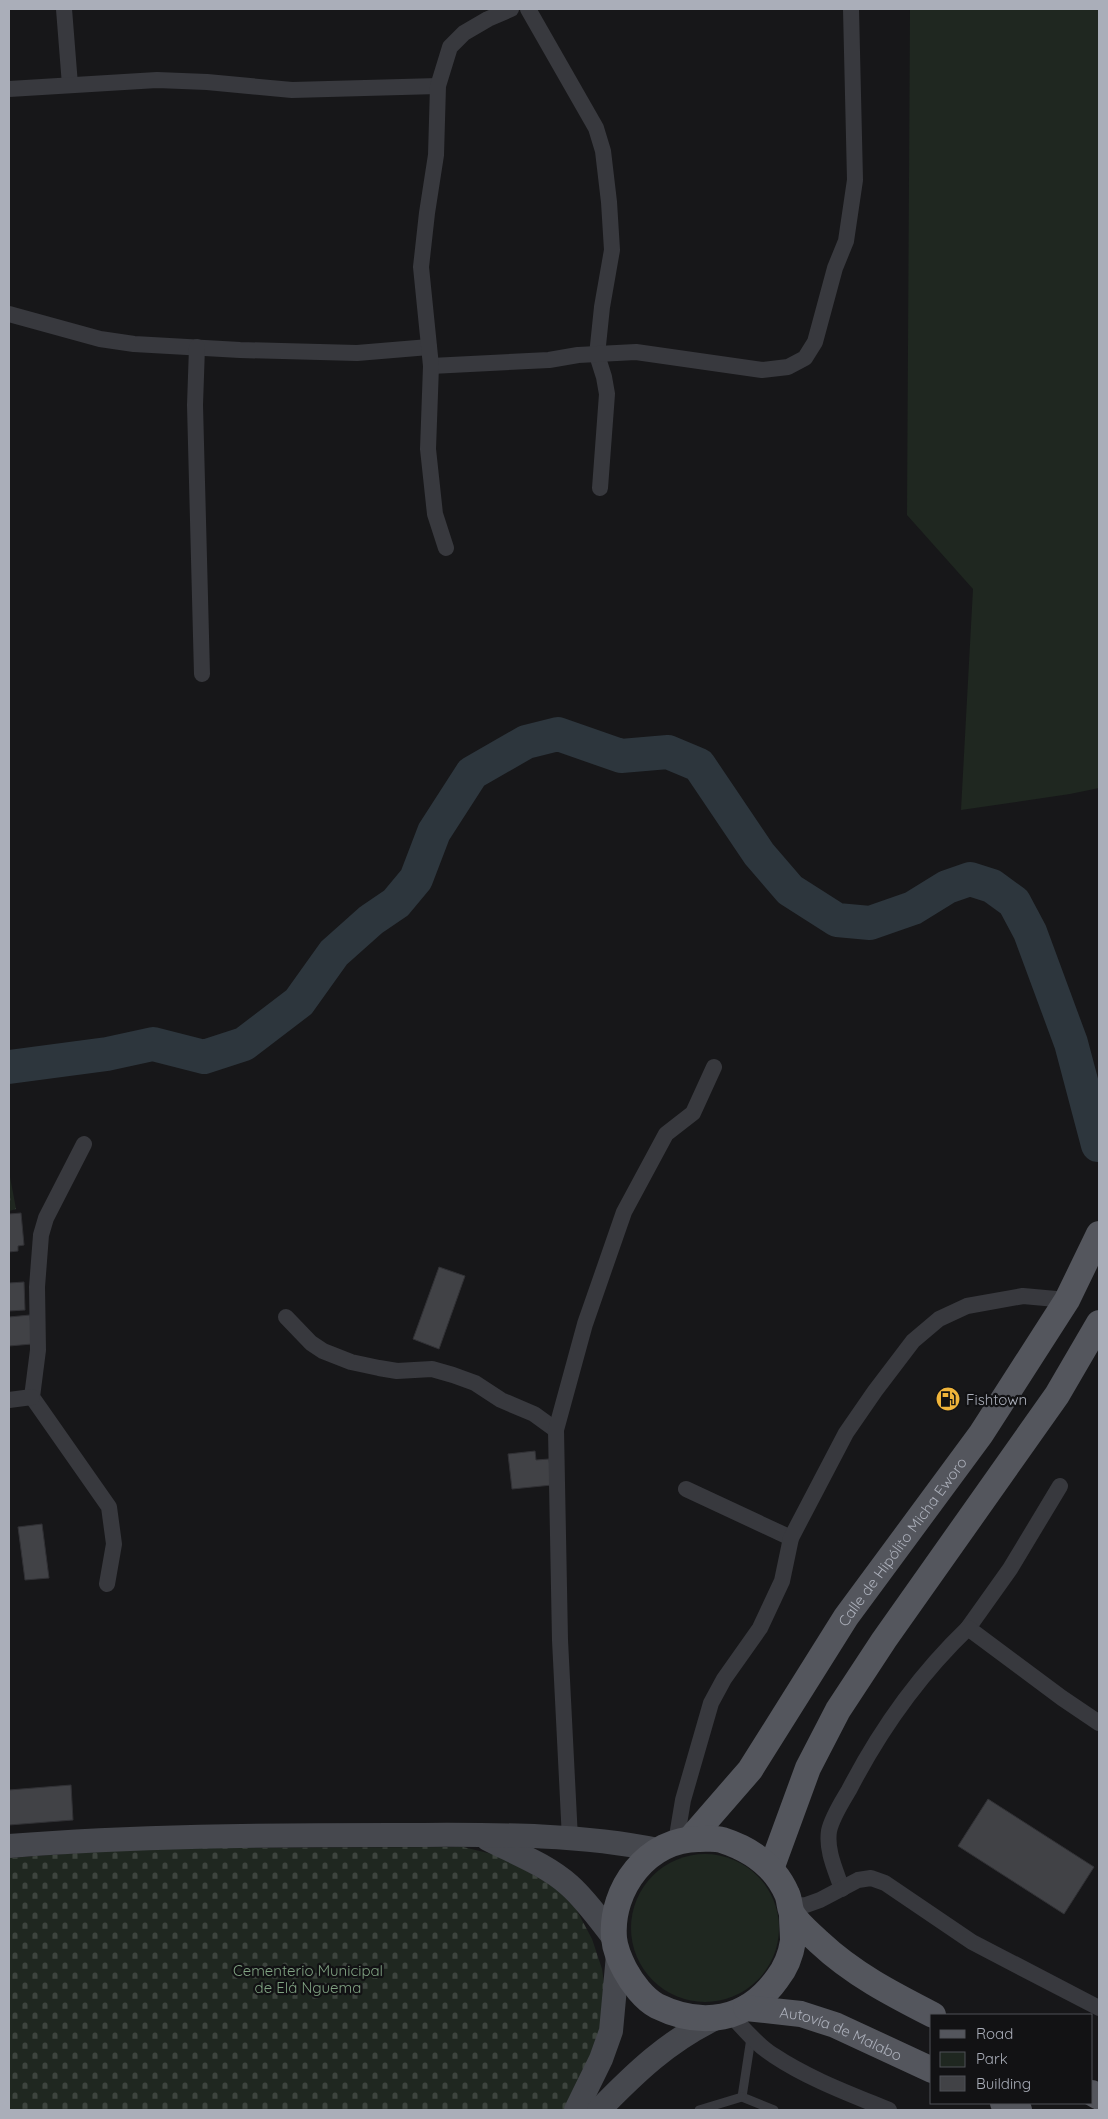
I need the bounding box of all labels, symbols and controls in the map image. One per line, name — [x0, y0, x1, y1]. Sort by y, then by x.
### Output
fuel station icon: Fishtown — [935, 1386, 961, 1412]
place label: Fishtown — [966, 1390, 1027, 1409]
street label: Calle de Hipólito Micha Eworo — [833, 1453, 970, 1630]
park label: Cementerio Municipal de Elá Nguema — [233, 1961, 383, 1997]
street label: Autovía de Malabo — [779, 2002, 905, 2064]
legend — [930, 2014, 1093, 2104]
text: Road — [976, 2024, 1013, 2043]
text: Park — [976, 2049, 1008, 2068]
text: Building — [976, 2074, 1031, 2093]

